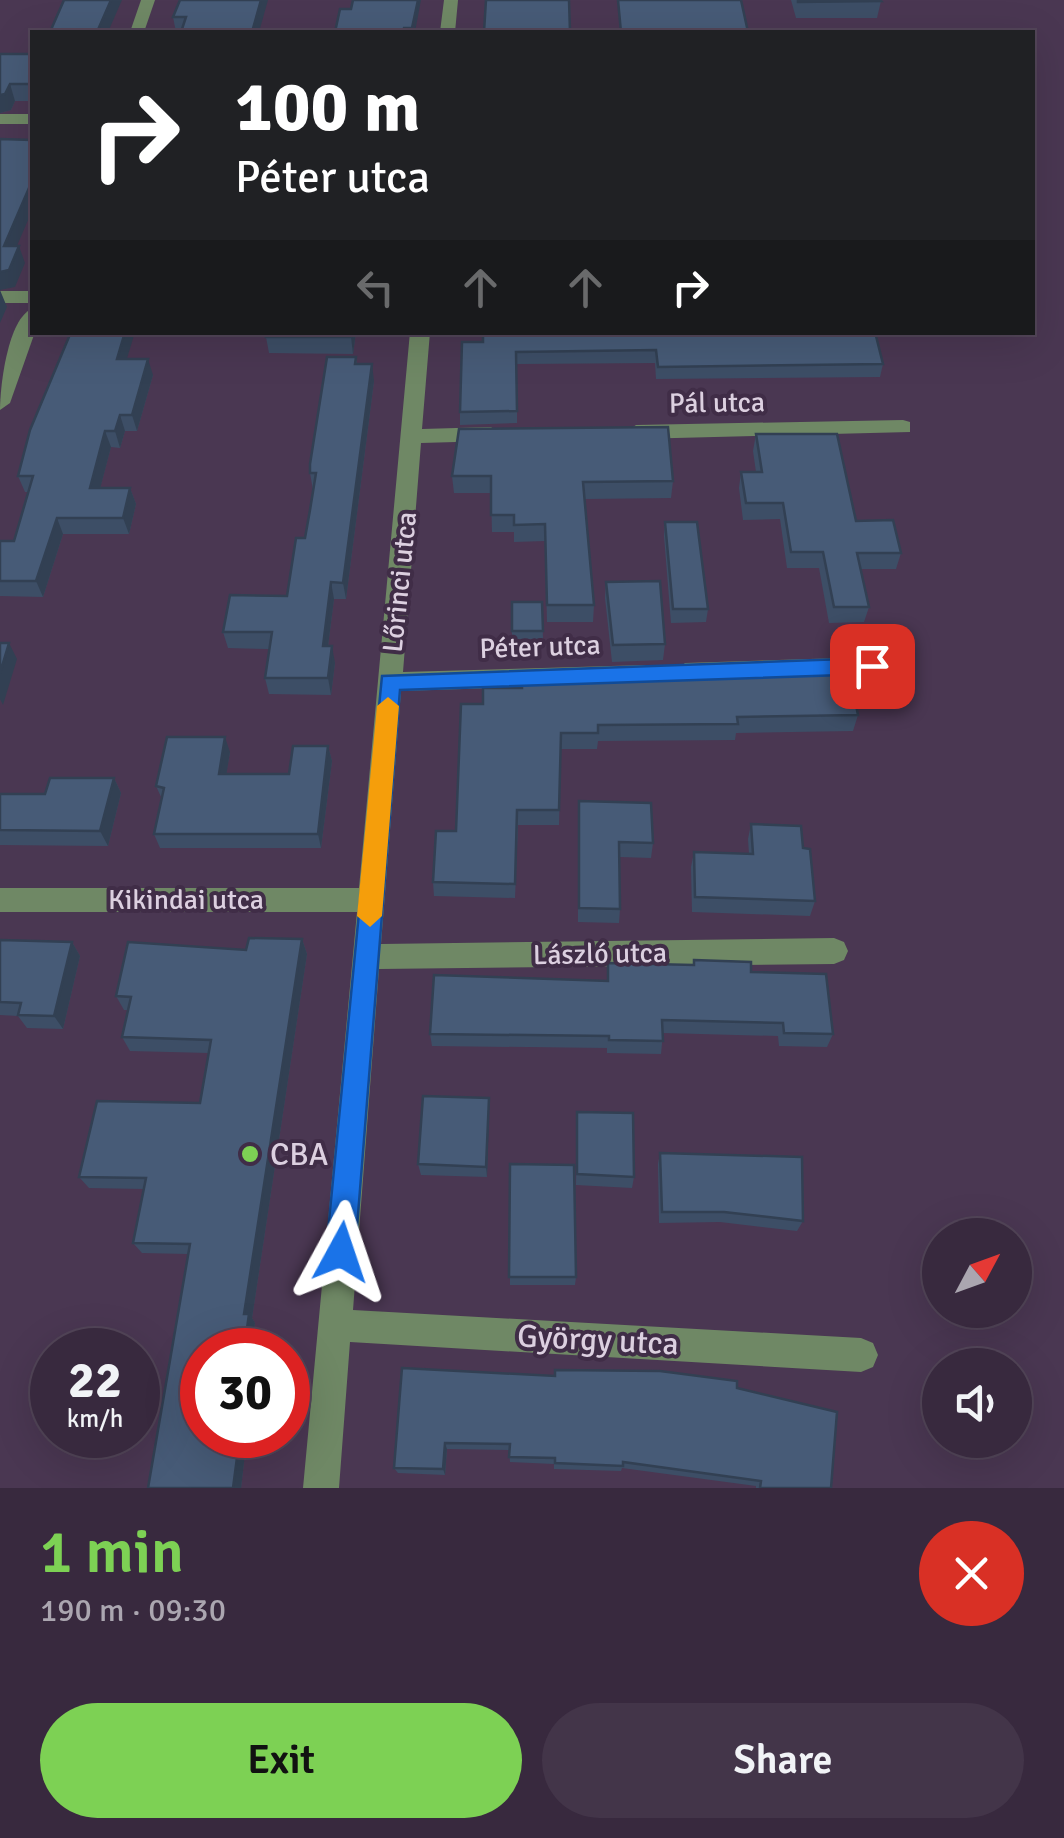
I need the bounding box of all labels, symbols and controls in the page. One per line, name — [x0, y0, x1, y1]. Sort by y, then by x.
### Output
text: 100 m — [235, 64, 420, 150]
icon: right — [70, 70, 200, 200]
text: Péter utca — [235, 150, 430, 205]
icon: left — [348, 260, 403, 315]
icon: ahead — [453, 260, 508, 315]
icon: ahead — [558, 260, 613, 315]
icon: right — [663, 260, 718, 315]
street label: Pál utca — [669, 385, 765, 421]
street label: Lőrinci utca — [376, 510, 424, 654]
pin — [830, 624, 915, 709]
street label: Péter utca — [479, 628, 601, 666]
icon: arrive — [845, 639, 900, 694]
street label: Kikindai utca — [108, 883, 264, 917]
street label: László utca — [533, 936, 667, 972]
place label: CBA — [270, 1135, 328, 1174]
marker: CBA — [239, 1143, 261, 1165]
position arrow — [289, 1200, 393, 1304]
north arrow — [922, 1218, 1032, 1328]
map controls — [922, 1218, 1032, 1458]
street label: György utca — [516, 1316, 680, 1364]
speed limit sign: 30 — [180, 1328, 310, 1458]
button: sound — [922, 1348, 1032, 1458]
text: 22 — [68, 1350, 122, 1412]
text: km/h — [67, 1403, 123, 1434]
text: 1 min — [40, 1516, 184, 1590]
button: close — [919, 1521, 1024, 1626]
text: 190 m · 09:30 — [40, 1591, 226, 1630]
button: Exit — [40, 1703, 522, 1818]
button: Share — [542, 1703, 1024, 1818]

